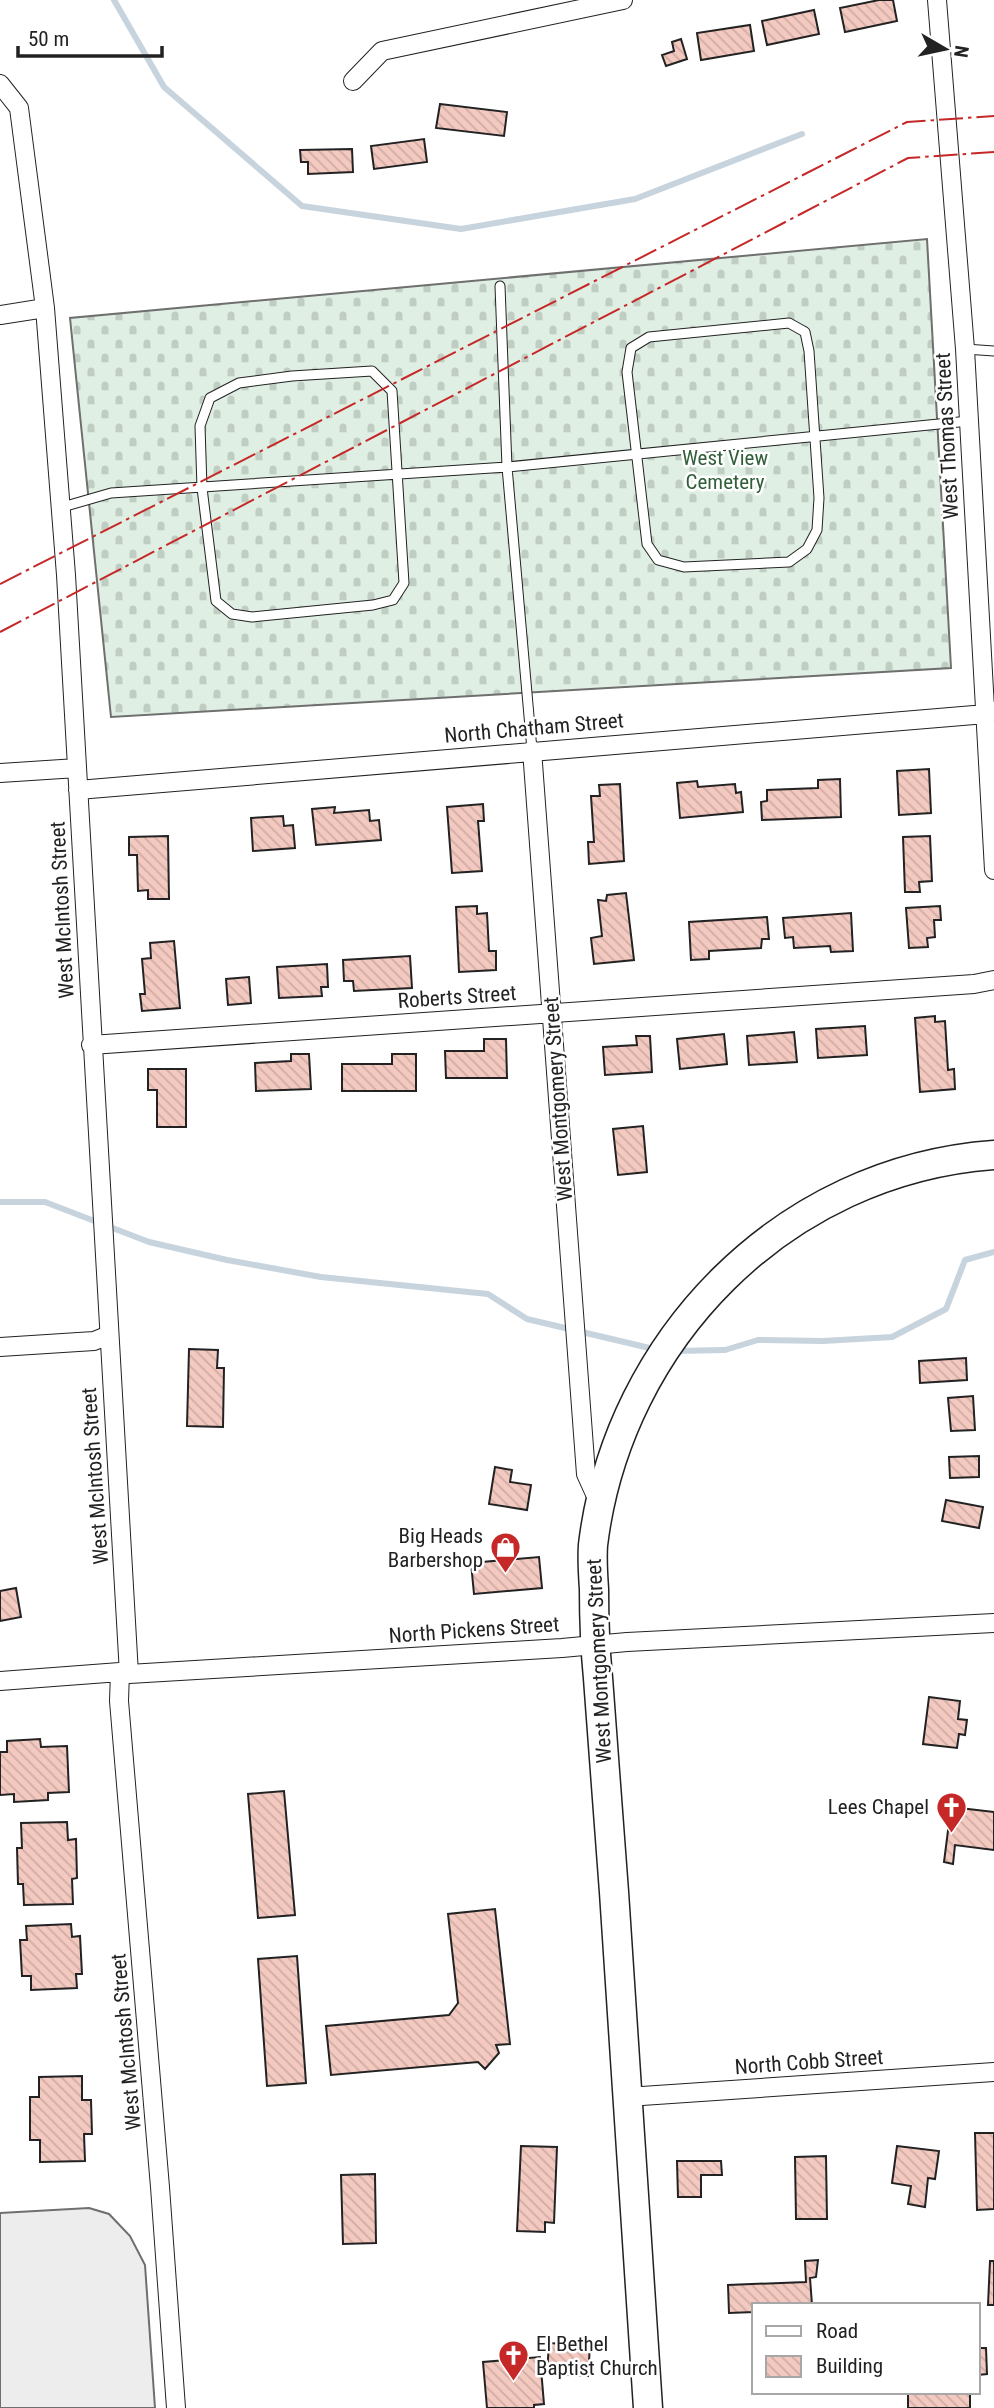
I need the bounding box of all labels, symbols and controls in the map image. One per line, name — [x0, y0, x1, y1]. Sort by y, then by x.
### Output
scale bar — [18, 14, 161, 58]
north arrow — [910, 14, 980, 84]
text: 50 m — [28, 27, 69, 51]
text: N — [949, 44, 974, 59]
street label: West Thomas Street — [931, 352, 963, 520]
park label: West View Cemetery — [682, 446, 768, 494]
street label: North Chatham Street — [443, 708, 625, 748]
street label: West McIntosh Street — [45, 821, 79, 999]
street label: Roberts Street — [397, 981, 517, 1013]
street label: West Montgomery Street — [539, 996, 577, 1202]
street label: West McIntosh Street — [77, 1387, 113, 1565]
place label: Big Heads Barbershop — [388, 1524, 483, 1572]
shop icon: Big Heads Barbershop — [489, 1531, 523, 1575]
street label: West Montgomery Street — [582, 1558, 616, 1764]
street label: North Pickens Street — [388, 1612, 560, 1648]
church icon: Lees Chapel — [935, 1790, 969, 1834]
place label: Lees Chapel — [828, 1795, 929, 1819]
street label: West McIntosh Street — [106, 1953, 146, 2131]
street label: North Cobb Street — [734, 2045, 884, 2079]
legend — [752, 2303, 980, 2394]
text: Road — [816, 2319, 858, 2343]
place label: El Bethel Baptist Church — [536, 2332, 658, 2380]
church icon: El Bethel Baptist Church — [496, 2339, 530, 2383]
text: Building — [816, 2354, 883, 2378]

